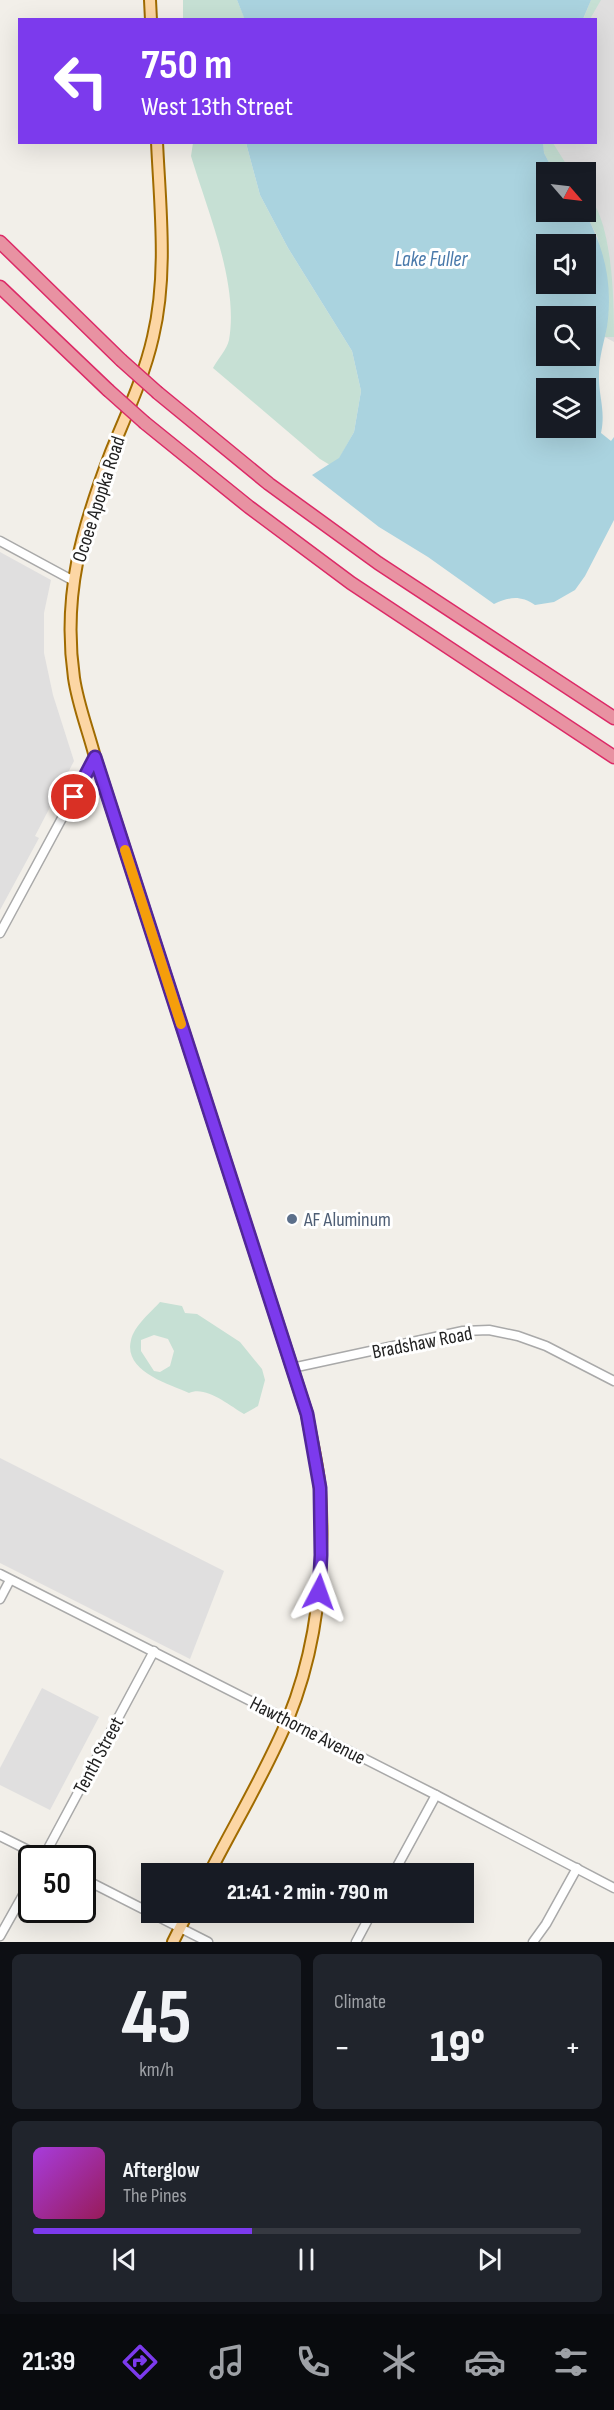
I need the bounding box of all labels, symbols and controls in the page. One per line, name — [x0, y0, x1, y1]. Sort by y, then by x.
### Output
text: 750 m — [141, 40, 232, 91]
icon: left — [42, 42, 120, 120]
text: West 13th Street — [141, 91, 293, 123]
north arrow — [536, 162, 596, 222]
map controls — [536, 162, 596, 438]
button: sound — [536, 234, 596, 294]
water label: Lake Fuller — [395, 247, 468, 272]
button: search — [536, 306, 596, 366]
button: layers — [536, 378, 596, 438]
street label: Ocoee Apopka Road — [67, 433, 131, 565]
pin — [48, 771, 99, 822]
icon: arrive — [57, 780, 90, 813]
place label: AF Aluminum — [303, 1208, 391, 1232]
marker: AF Aluminum — [285, 1212, 299, 1226]
street label: Bradshaw Road — [370, 1322, 474, 1364]
position arrow — [287, 1560, 351, 1624]
street label: Hawthorne Avenue — [246, 1692, 369, 1770]
street label: Tenth Street — [69, 1713, 129, 1798]
speed limit sign: 50 — [18, 1845, 96, 1923]
text: 21:41 · 2 min · 790 m — [227, 1879, 388, 1906]
text: 45 — [121, 1972, 192, 2065]
text: Climate — [334, 1990, 386, 2014]
text: 19° — [430, 2020, 485, 2075]
text: − — [334, 2028, 350, 2068]
text: + — [565, 2028, 581, 2068]
text: km/h — [139, 2058, 174, 2082]
text: Afterglow — [123, 2157, 200, 2184]
text: The Pines — [123, 2184, 187, 2208]
icon: previous — [108, 2243, 141, 2276]
icon: pause — [290, 2243, 323, 2276]
icon: next — [473, 2243, 506, 2276]
icon: directions — [119, 2341, 161, 2383]
icon: music — [206, 2341, 248, 2383]
icon: phone — [292, 2341, 334, 2383]
icon: climate — [378, 2341, 420, 2383]
icon: car — [464, 2341, 506, 2383]
icon: filters — [550, 2341, 592, 2383]
text: 21:39 — [22, 2346, 75, 2378]

